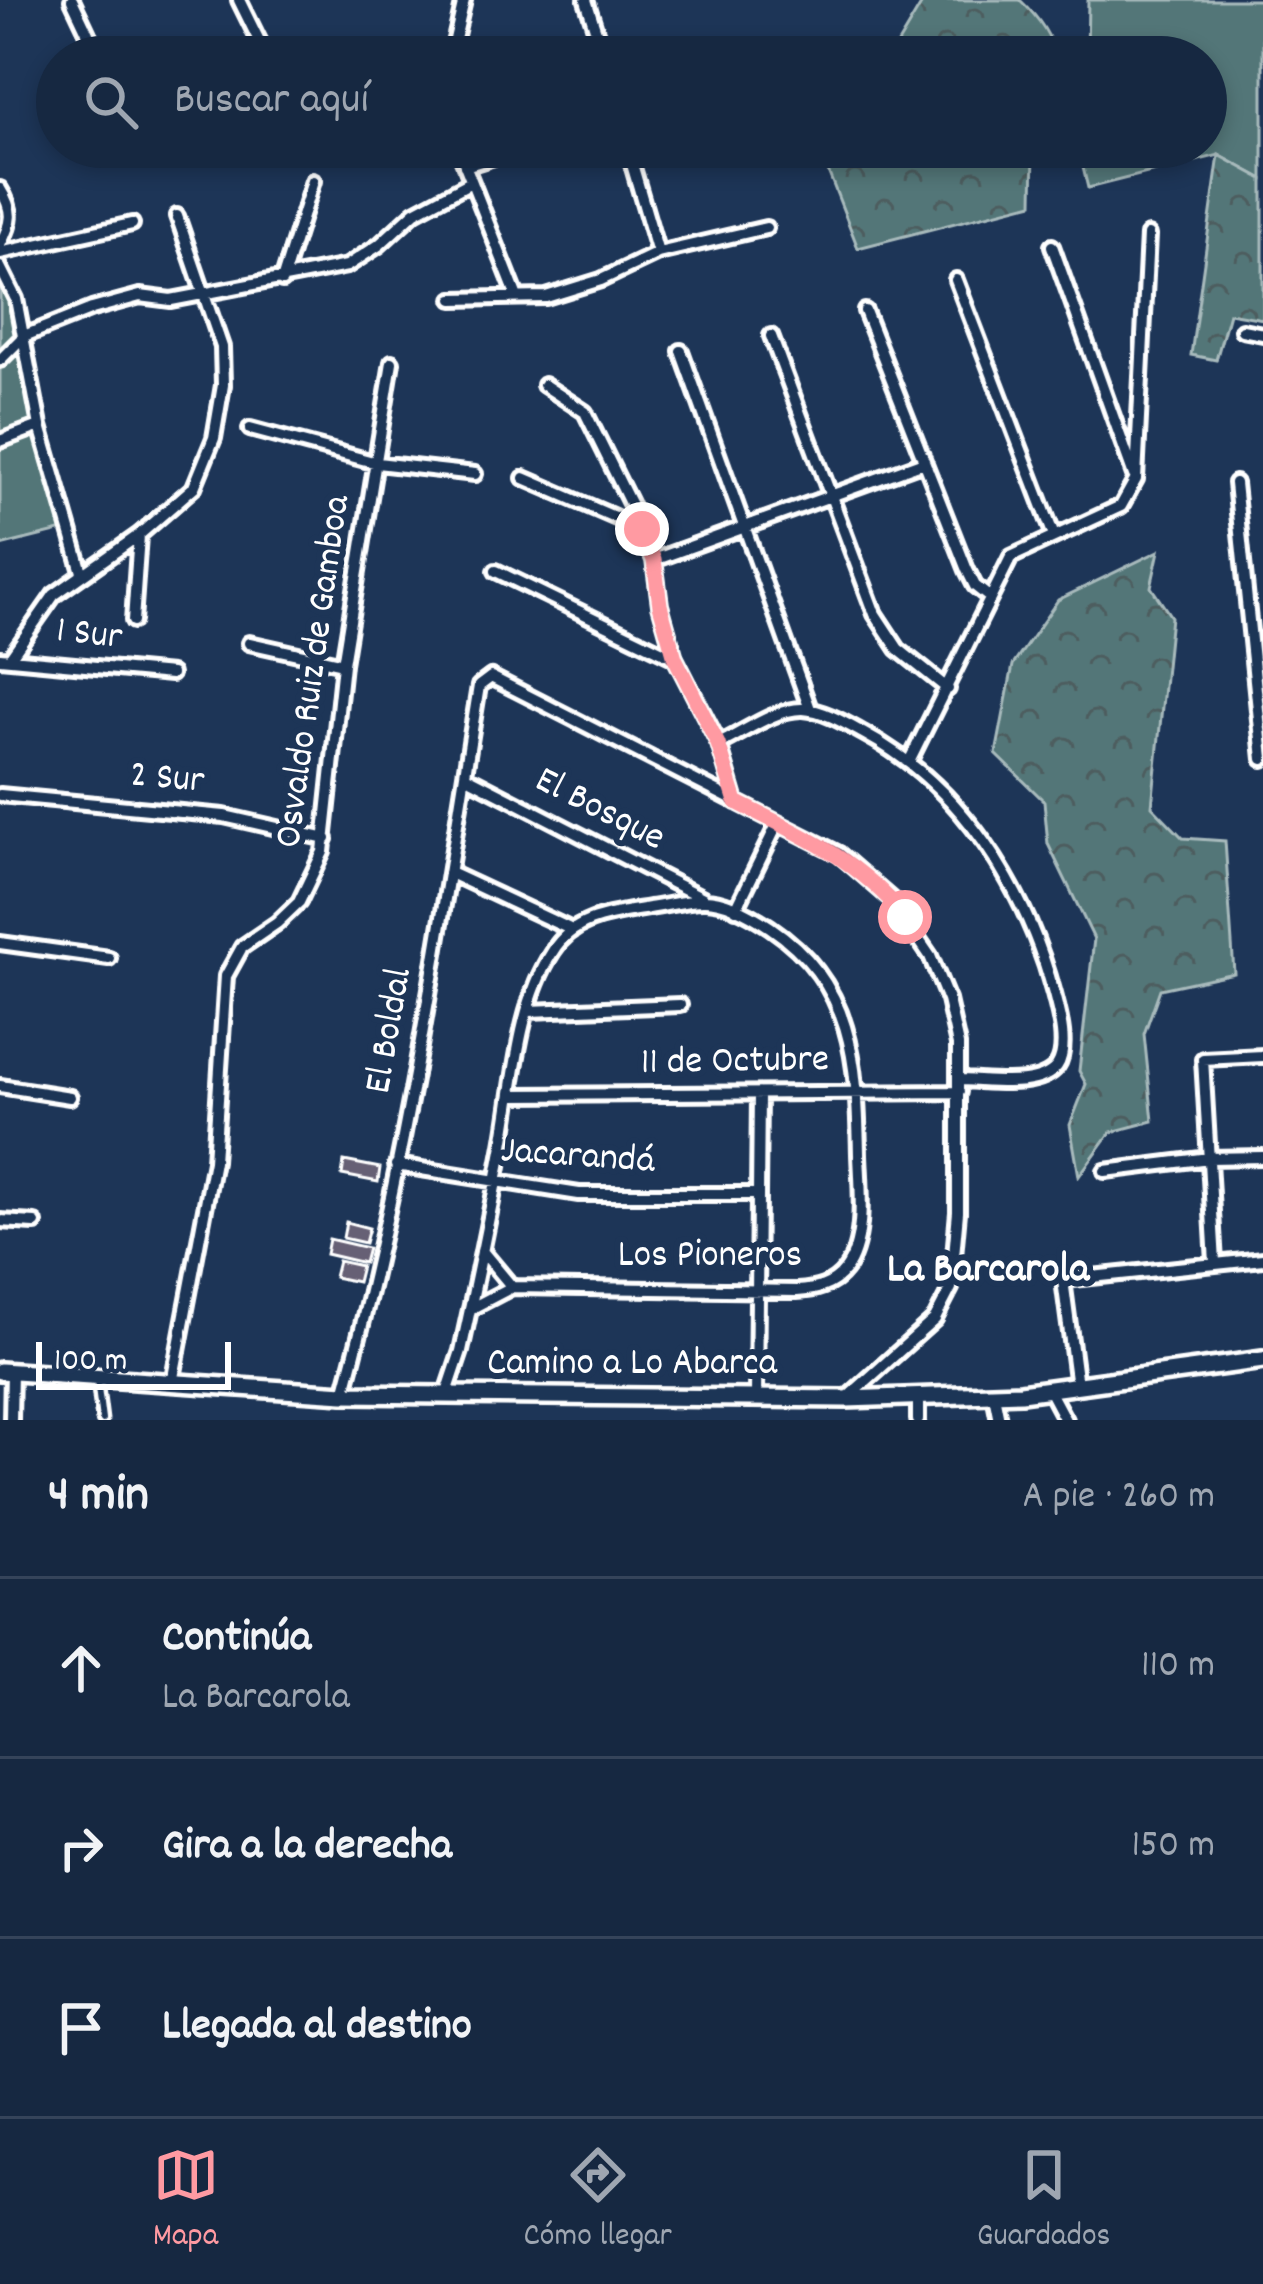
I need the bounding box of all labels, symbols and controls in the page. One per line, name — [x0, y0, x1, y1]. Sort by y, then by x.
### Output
search box — [36, 36, 1227, 168]
icon: search — [78, 69, 144, 135]
text: Buscar aquí — [174, 70, 369, 134]
street label: Osvaldo Ruiz de Gamboa — [263, 491, 367, 852]
route end — [615, 502, 669, 556]
street label: 1 Sur — [53, 605, 125, 667]
street label: 2 Sur — [128, 749, 207, 811]
street label: El Bosque — [524, 755, 674, 867]
route start — [878, 890, 932, 944]
street label: El Boldal — [353, 964, 429, 1098]
street label: 11 de Octubre — [640, 1034, 830, 1092]
street label: Jacarandá — [499, 1125, 658, 1191]
street label: Los Pioneros — [618, 1230, 802, 1285]
district label: La Barcarola — [887, 1242, 1090, 1302]
scale bar — [36, 1336, 231, 1389]
street label: Camino a Lo Abarca — [487, 1338, 778, 1393]
text: 100 m — [54, 1339, 127, 1386]
text: 4 min — [48, 1462, 149, 1534]
text: A pie · 260 m — [1023, 1471, 1215, 1526]
text: Continúa — [162, 1608, 311, 1672]
icon: ahead — [48, 1635, 114, 1701]
text: 110 m — [1141, 1640, 1215, 1695]
text: La Barcarola — [162, 1672, 350, 1727]
icon: right — [48, 1815, 114, 1881]
text: Gira a la derecha — [162, 1816, 452, 1880]
text: 150 m — [1131, 1820, 1215, 1875]
icon: arrive — [48, 1995, 114, 2061]
text: Llegada al destino — [162, 1996, 472, 2060]
tab: Mapa — [153, 2142, 219, 2261]
tab: Cómo llegar — [524, 2142, 672, 2261]
tab: Guardados — [977, 2142, 1110, 2261]

